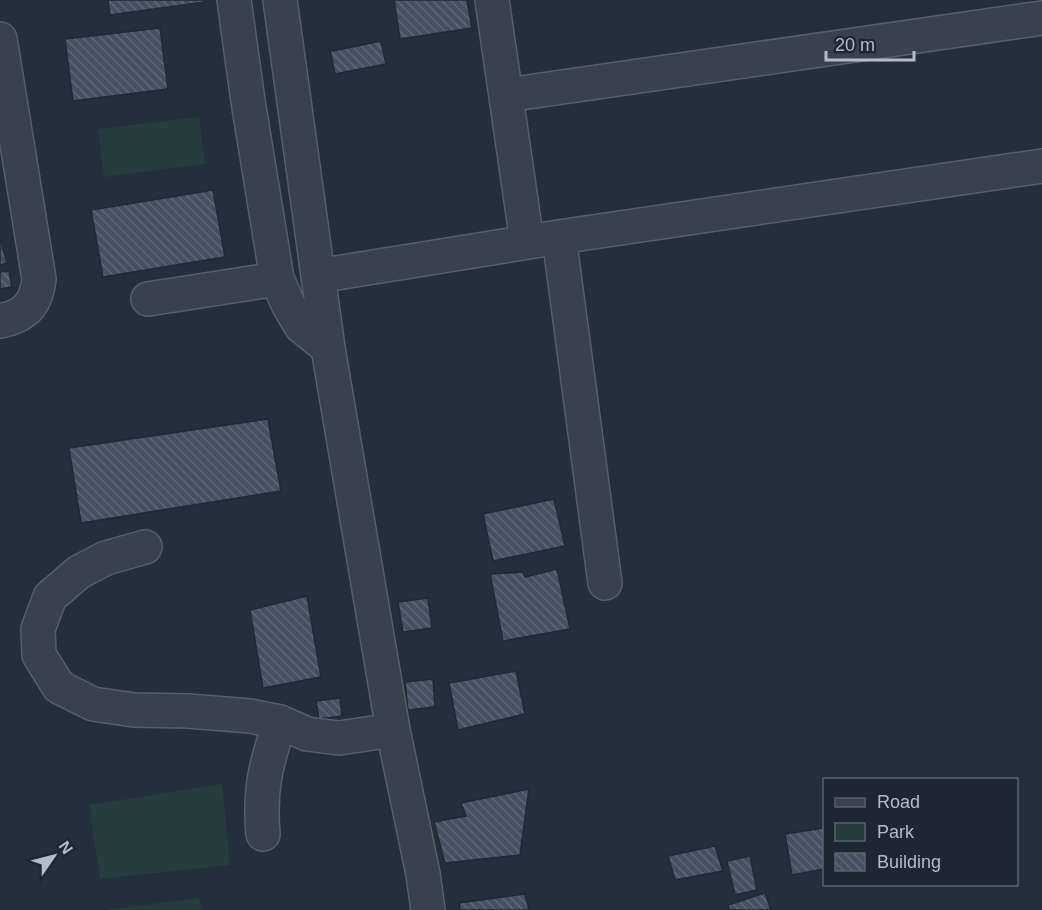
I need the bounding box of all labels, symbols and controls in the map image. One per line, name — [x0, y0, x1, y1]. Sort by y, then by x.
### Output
scale bar — [826, 24, 914, 62]
text: 20 m — [835, 35, 875, 55]
legend — [823, 778, 1018, 886]
text: Road — [877, 792, 920, 812]
text: Park — [877, 822, 915, 842]
north arrow — [24, 826, 84, 886]
text: N — [56, 838, 76, 857]
text: Building — [877, 852, 941, 872]

